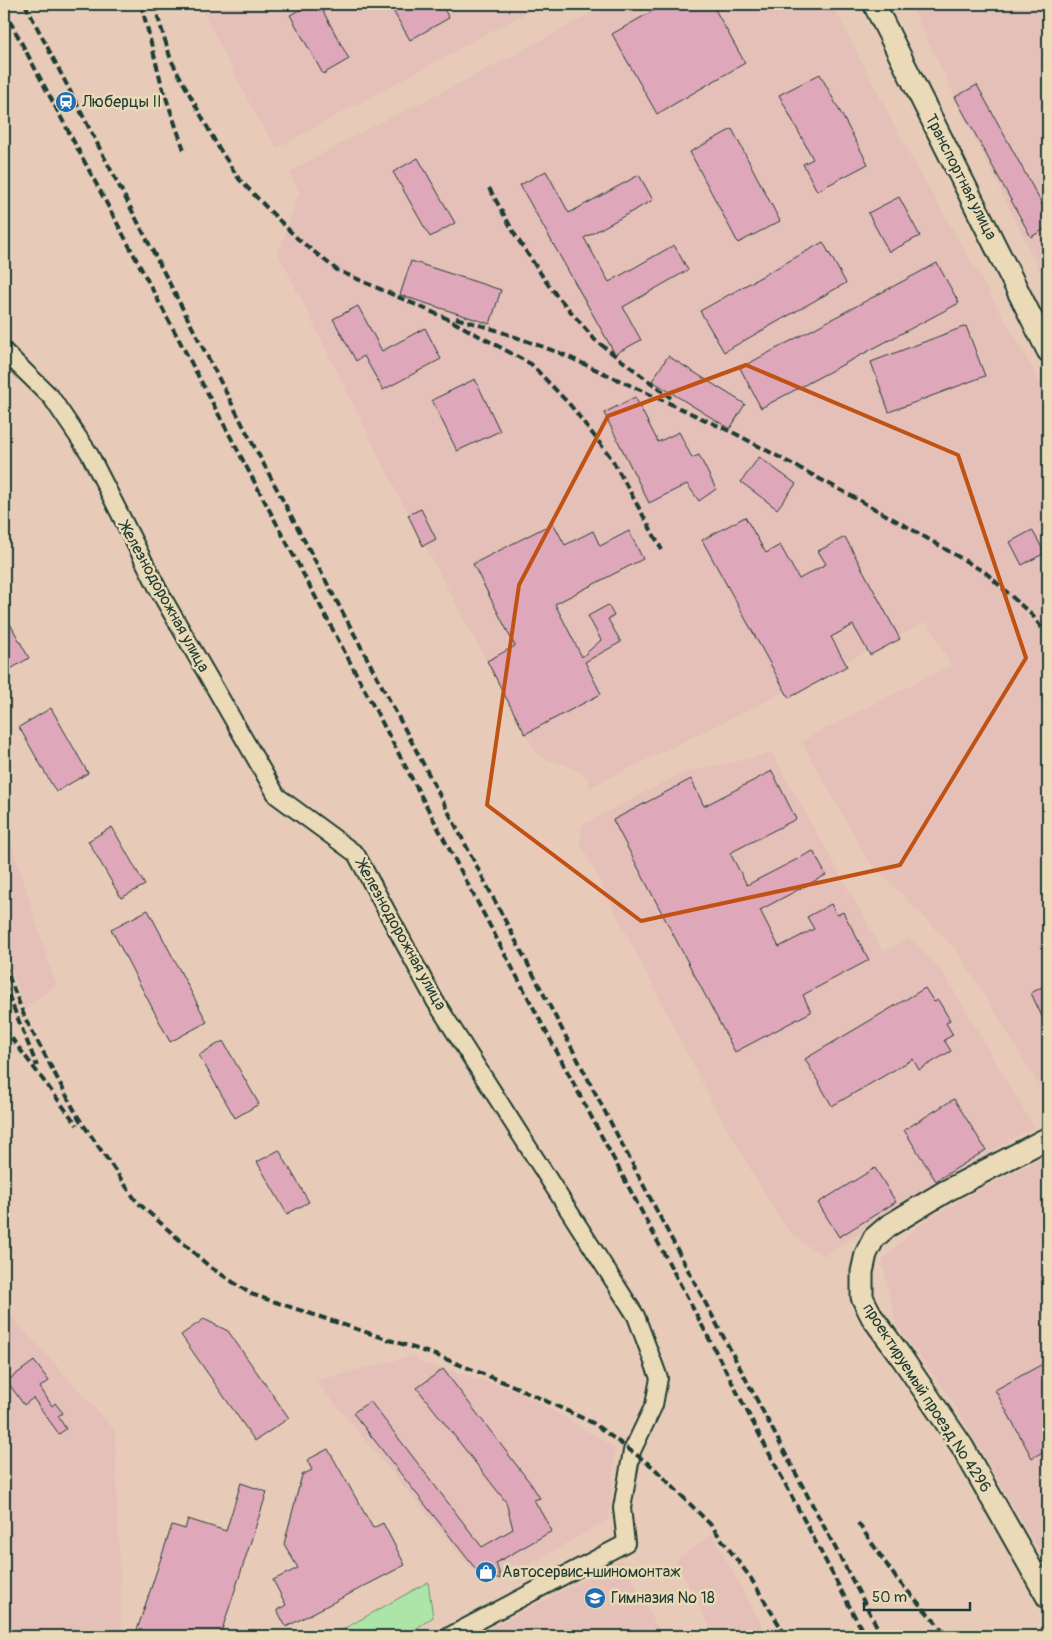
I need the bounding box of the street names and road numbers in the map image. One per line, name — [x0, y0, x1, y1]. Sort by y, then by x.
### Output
street label: Транспортная улица — [921, 111, 1001, 243]
street label: Железнодорожная улица — [113, 516, 214, 676]
street label: Железнодорожная улица — [350, 854, 451, 1014]
street label: проектируемый проезд № 4296 — [858, 1300, 996, 1496]

